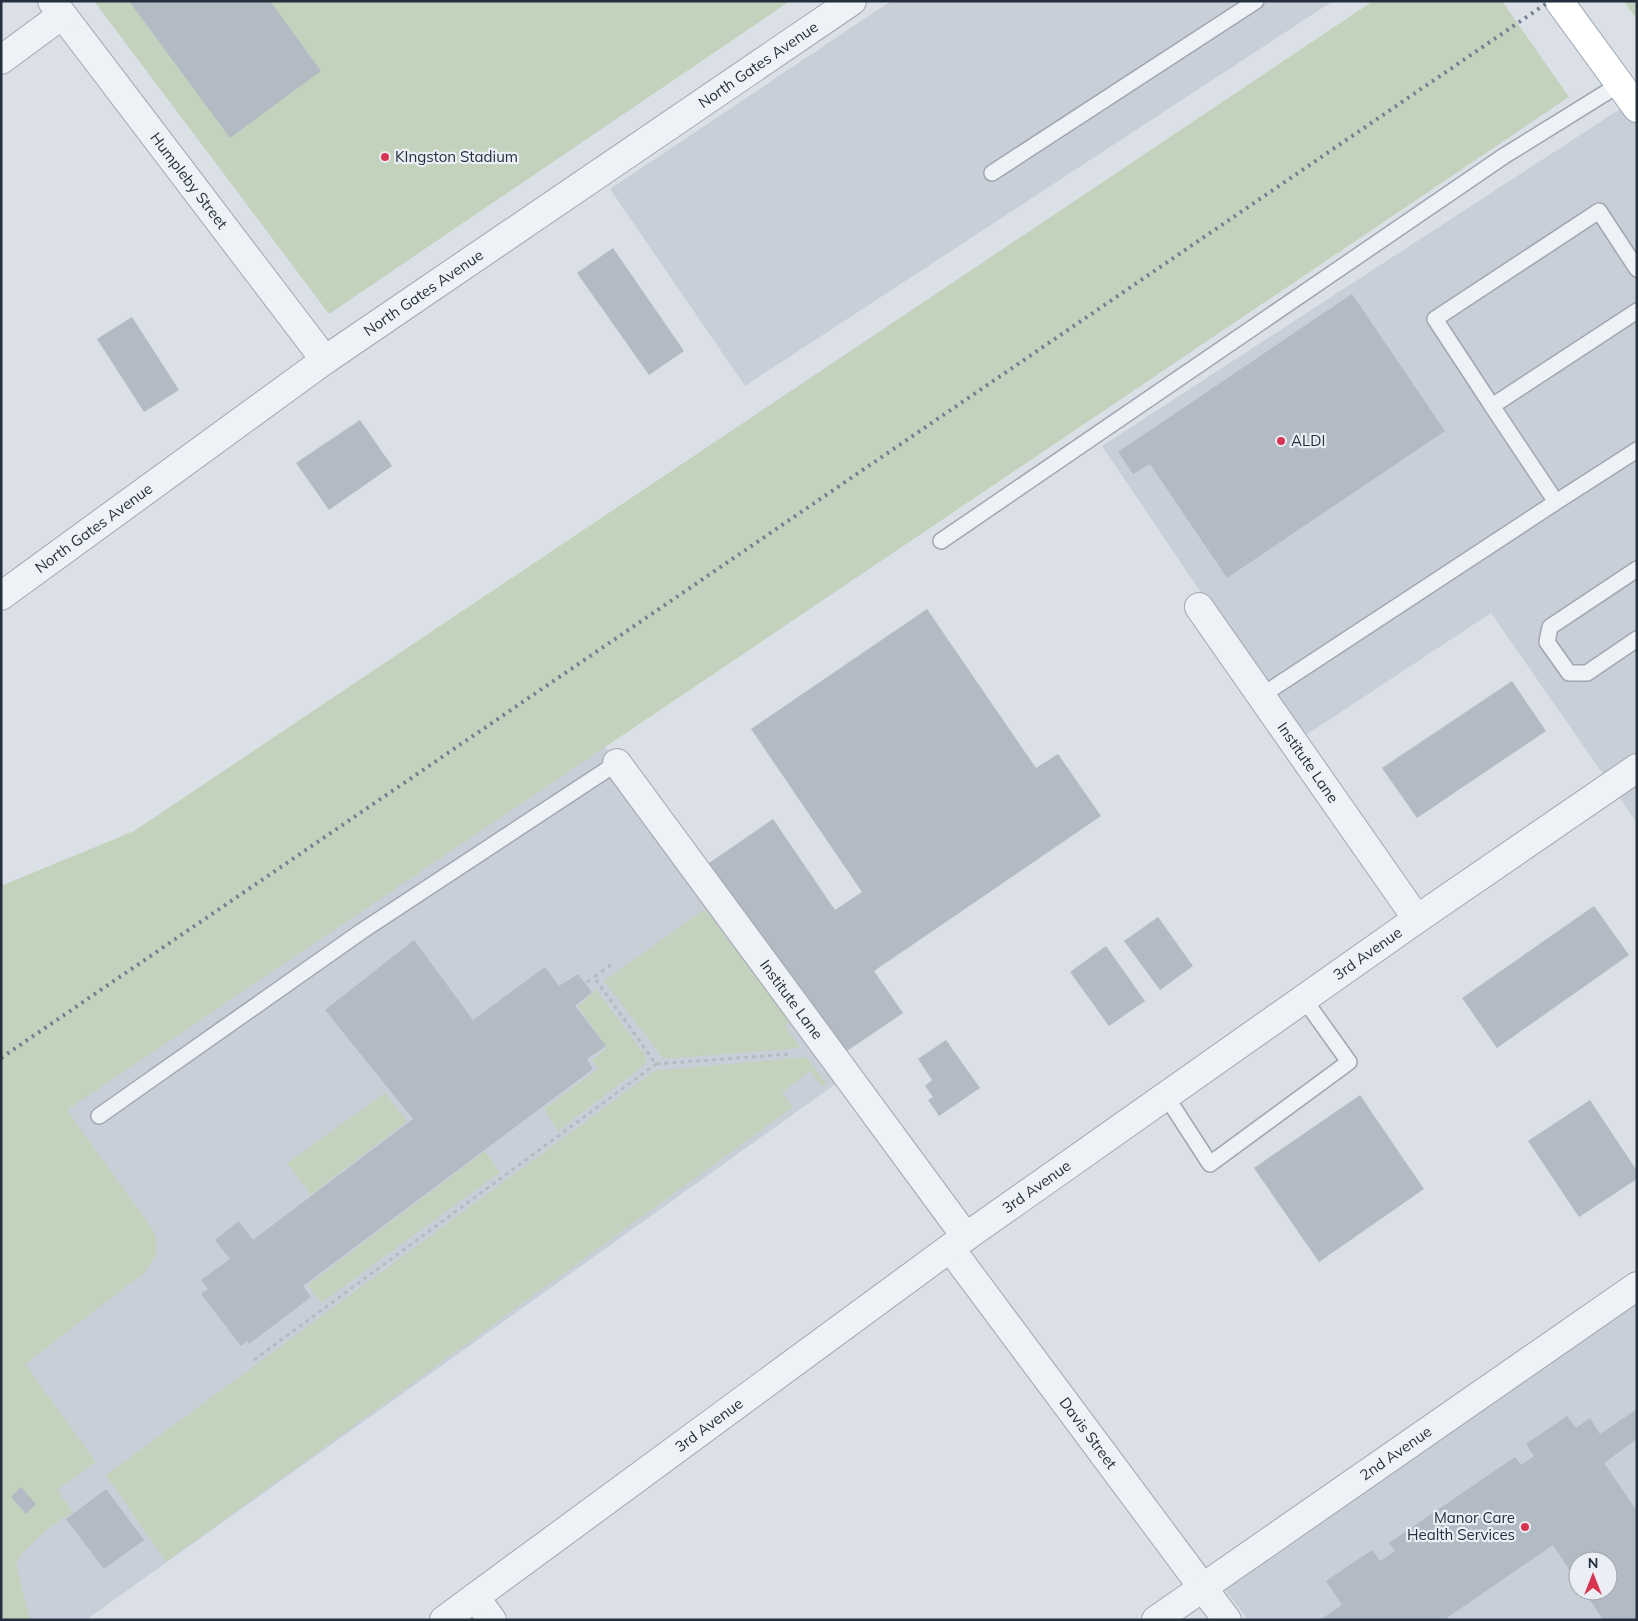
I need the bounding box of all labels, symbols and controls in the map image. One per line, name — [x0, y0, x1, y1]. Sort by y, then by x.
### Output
street label: North Gates Avenue — [694, 17, 821, 112]
street label: Humpleby Street — [146, 129, 232, 233]
place label: KIngston Stadium — [395, 147, 518, 166]
marker: KIngston Stadium — [379, 151, 391, 163]
street label: North Gates Avenue — [360, 245, 487, 340]
place label: ALDI — [1291, 431, 1325, 450]
marker: ALDI — [1275, 435, 1287, 447]
street label: North Gates Avenue — [31, 479, 156, 577]
street label: Institute Lane — [1273, 718, 1343, 807]
street label: 3rd Avenue — [1329, 923, 1405, 984]
street label: Institute Lane — [756, 956, 827, 1043]
street label: 3rd Avenue — [998, 1156, 1074, 1217]
street label: 3rd Avenue — [671, 1393, 746, 1456]
street label: Davis Street — [1055, 1393, 1121, 1473]
street label: 2nd Avenue — [1356, 1422, 1435, 1485]
place label: Manor Care Health Services — [1407, 1508, 1515, 1544]
marker: Manor Care Health Services — [1519, 1521, 1531, 1533]
north arrow — [1568, 1551, 1618, 1601]
text: N — [1588, 1554, 1598, 1572]

